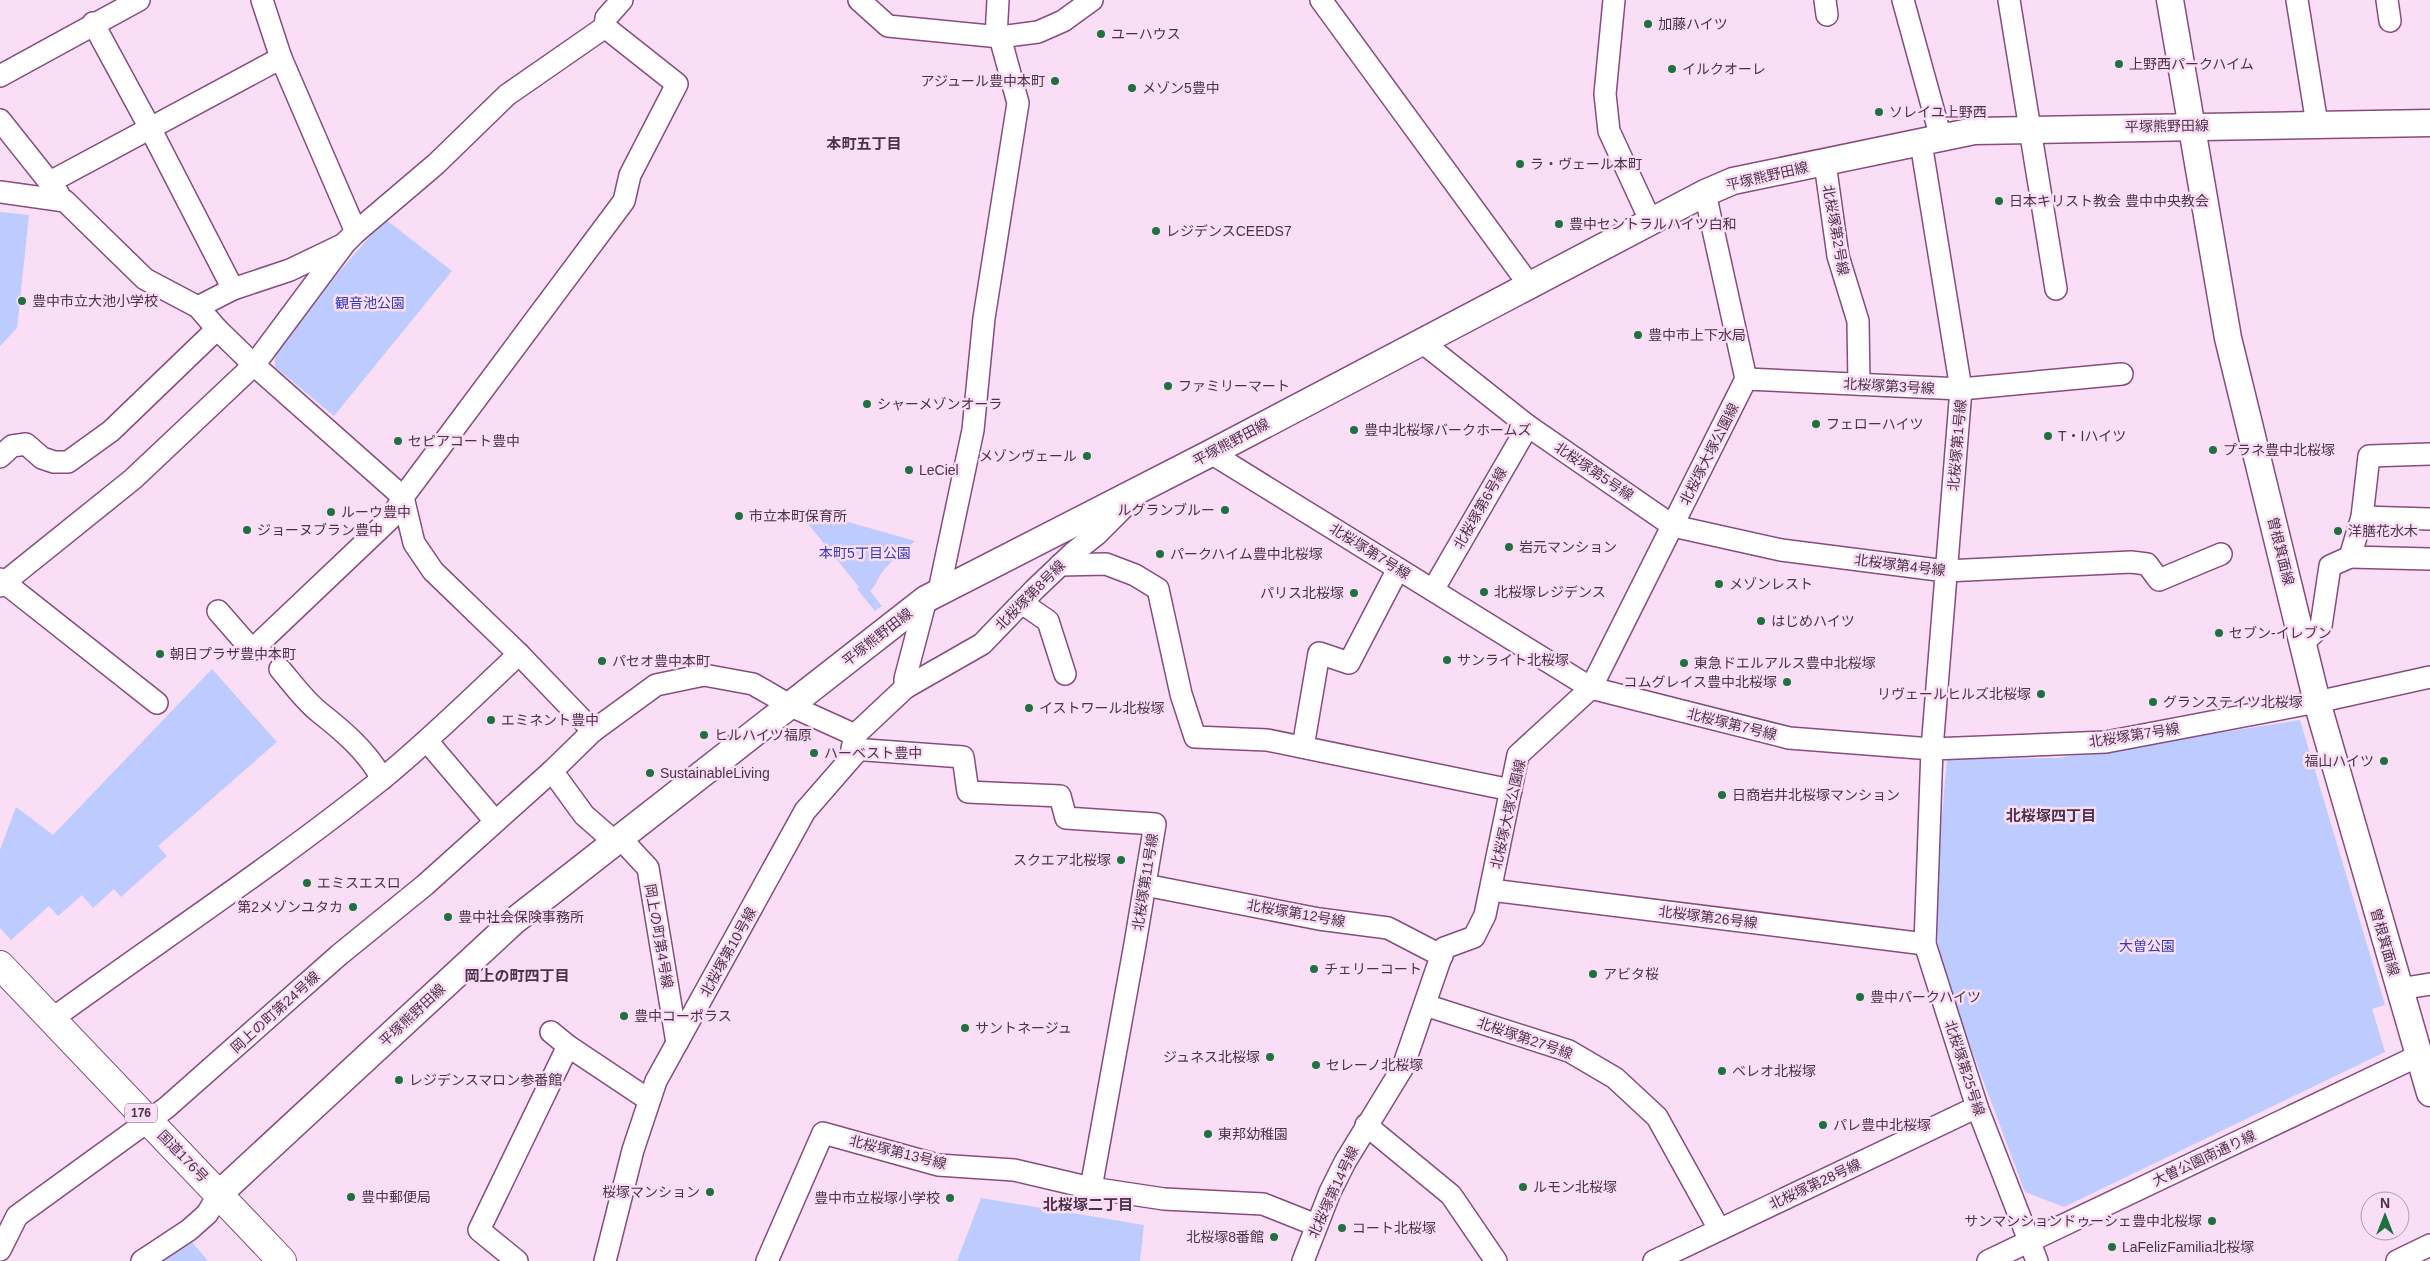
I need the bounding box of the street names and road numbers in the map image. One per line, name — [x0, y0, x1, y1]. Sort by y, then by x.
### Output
street label: 平塚熊野田線 — [2125, 117, 2209, 135]
street label: 平塚熊野田線 — [1724, 159, 1810, 193]
street label: 北桜塚第2号線 — [1820, 183, 1852, 277]
street label: 北桜塚第3号線 — [1843, 376, 1935, 396]
street label: 北桜塚第1号線 — [1945, 399, 1969, 491]
street label: 北桜塚大塚公園線 — [1676, 400, 1742, 508]
street label: 平塚熊野田線 — [1190, 415, 1272, 469]
street label: 北桜塚第5号線 — [1551, 439, 1637, 503]
street label: 北桜塚第6号線 — [1450, 464, 1510, 552]
street label: 曽根箕面線 — [2265, 515, 2297, 587]
street label: 北桜塚第7号線 — [1327, 520, 1413, 582]
street label: 北桜塚第4号線 — [1853, 551, 1947, 579]
street label: 北桜塚第8号線 — [992, 557, 1068, 633]
street label: 平塚熊野田線 — [839, 605, 915, 669]
street label: 北桜塚第7号線 — [1686, 705, 1778, 743]
street label: 北桜塚第7号線 — [2087, 720, 2181, 750]
street label: 北桜塚大塚公園線 — [1488, 758, 1528, 870]
street label: 北桜塚第11号線 — [1129, 832, 1161, 932]
street label: 岡上の町第4号線 — [642, 883, 676, 989]
street label: 北桜塚第12号線 — [1246, 896, 1346, 930]
street label: 北桜塚第26号線 — [1658, 903, 1758, 931]
street label: 北桜塚第10号線 — [697, 905, 759, 999]
street label: 曽根箕面線 — [2368, 906, 2402, 978]
street label: 岡上の町第24号線 — [227, 968, 323, 1056]
street label: 平塚熊野田線 — [376, 981, 448, 1049]
street label: 北桜塚第27号線 — [1475, 1014, 1575, 1062]
street label: 北桜塚第25号線 — [1942, 1018, 1988, 1118]
road number: 176 — [125, 1104, 157, 1122]
street label: 国道176号 — [155, 1127, 211, 1185]
street label: 大曽公園南通り線 — [2150, 1127, 2258, 1189]
street label: 北桜塚第13号線 — [848, 1132, 948, 1172]
street label: 北桜塚第14号線 — [1305, 1143, 1361, 1241]
street label: 北桜塚第28号線 — [1766, 1156, 1864, 1212]

